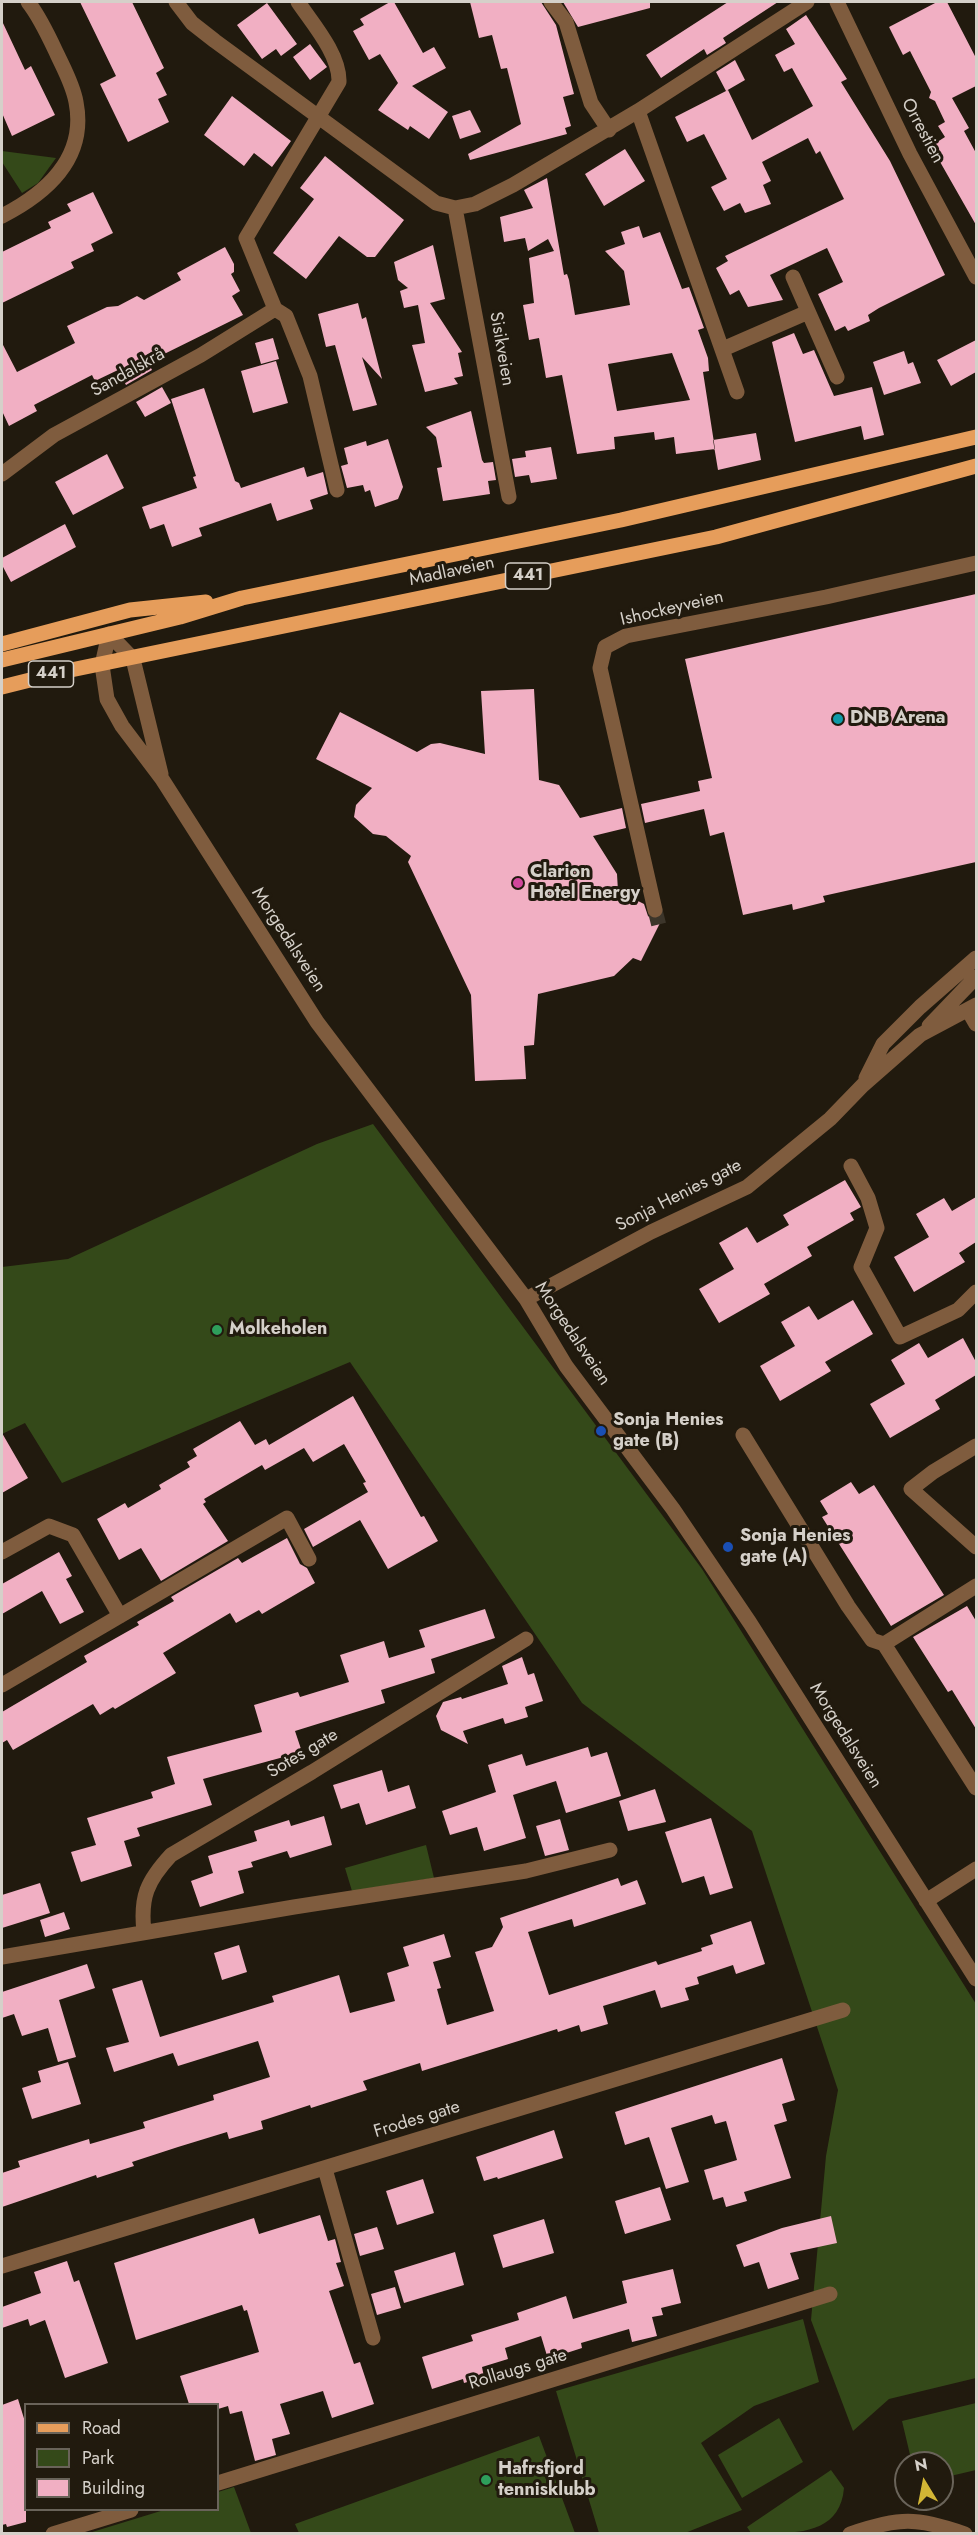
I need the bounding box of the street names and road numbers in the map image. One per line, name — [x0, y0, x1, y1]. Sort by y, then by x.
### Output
street label: Orrestien — [896, 95, 948, 167]
street label: Sisikveien — [484, 310, 518, 388]
street label: Sandalskrå — [87, 344, 169, 402]
street label: Madlaveien — [407, 552, 497, 592]
road number: 441 — [506, 563, 550, 589]
street label: Ishockeyveien — [618, 587, 726, 631]
road number: 441 — [28, 661, 74, 687]
street label: Morgedalsveien — [246, 884, 330, 996]
street label: Sonja Henies gate — [612, 1155, 746, 1237]
street label: Morgedalsveien — [529, 1278, 615, 1390]
street label: Morgedalsveien — [804, 1679, 886, 1793]
street label: Sotes gate — [264, 1725, 342, 1783]
street label: Frodes gate — [371, 2097, 463, 2143]
street label: Rollaugs gate — [466, 2345, 570, 2395]

